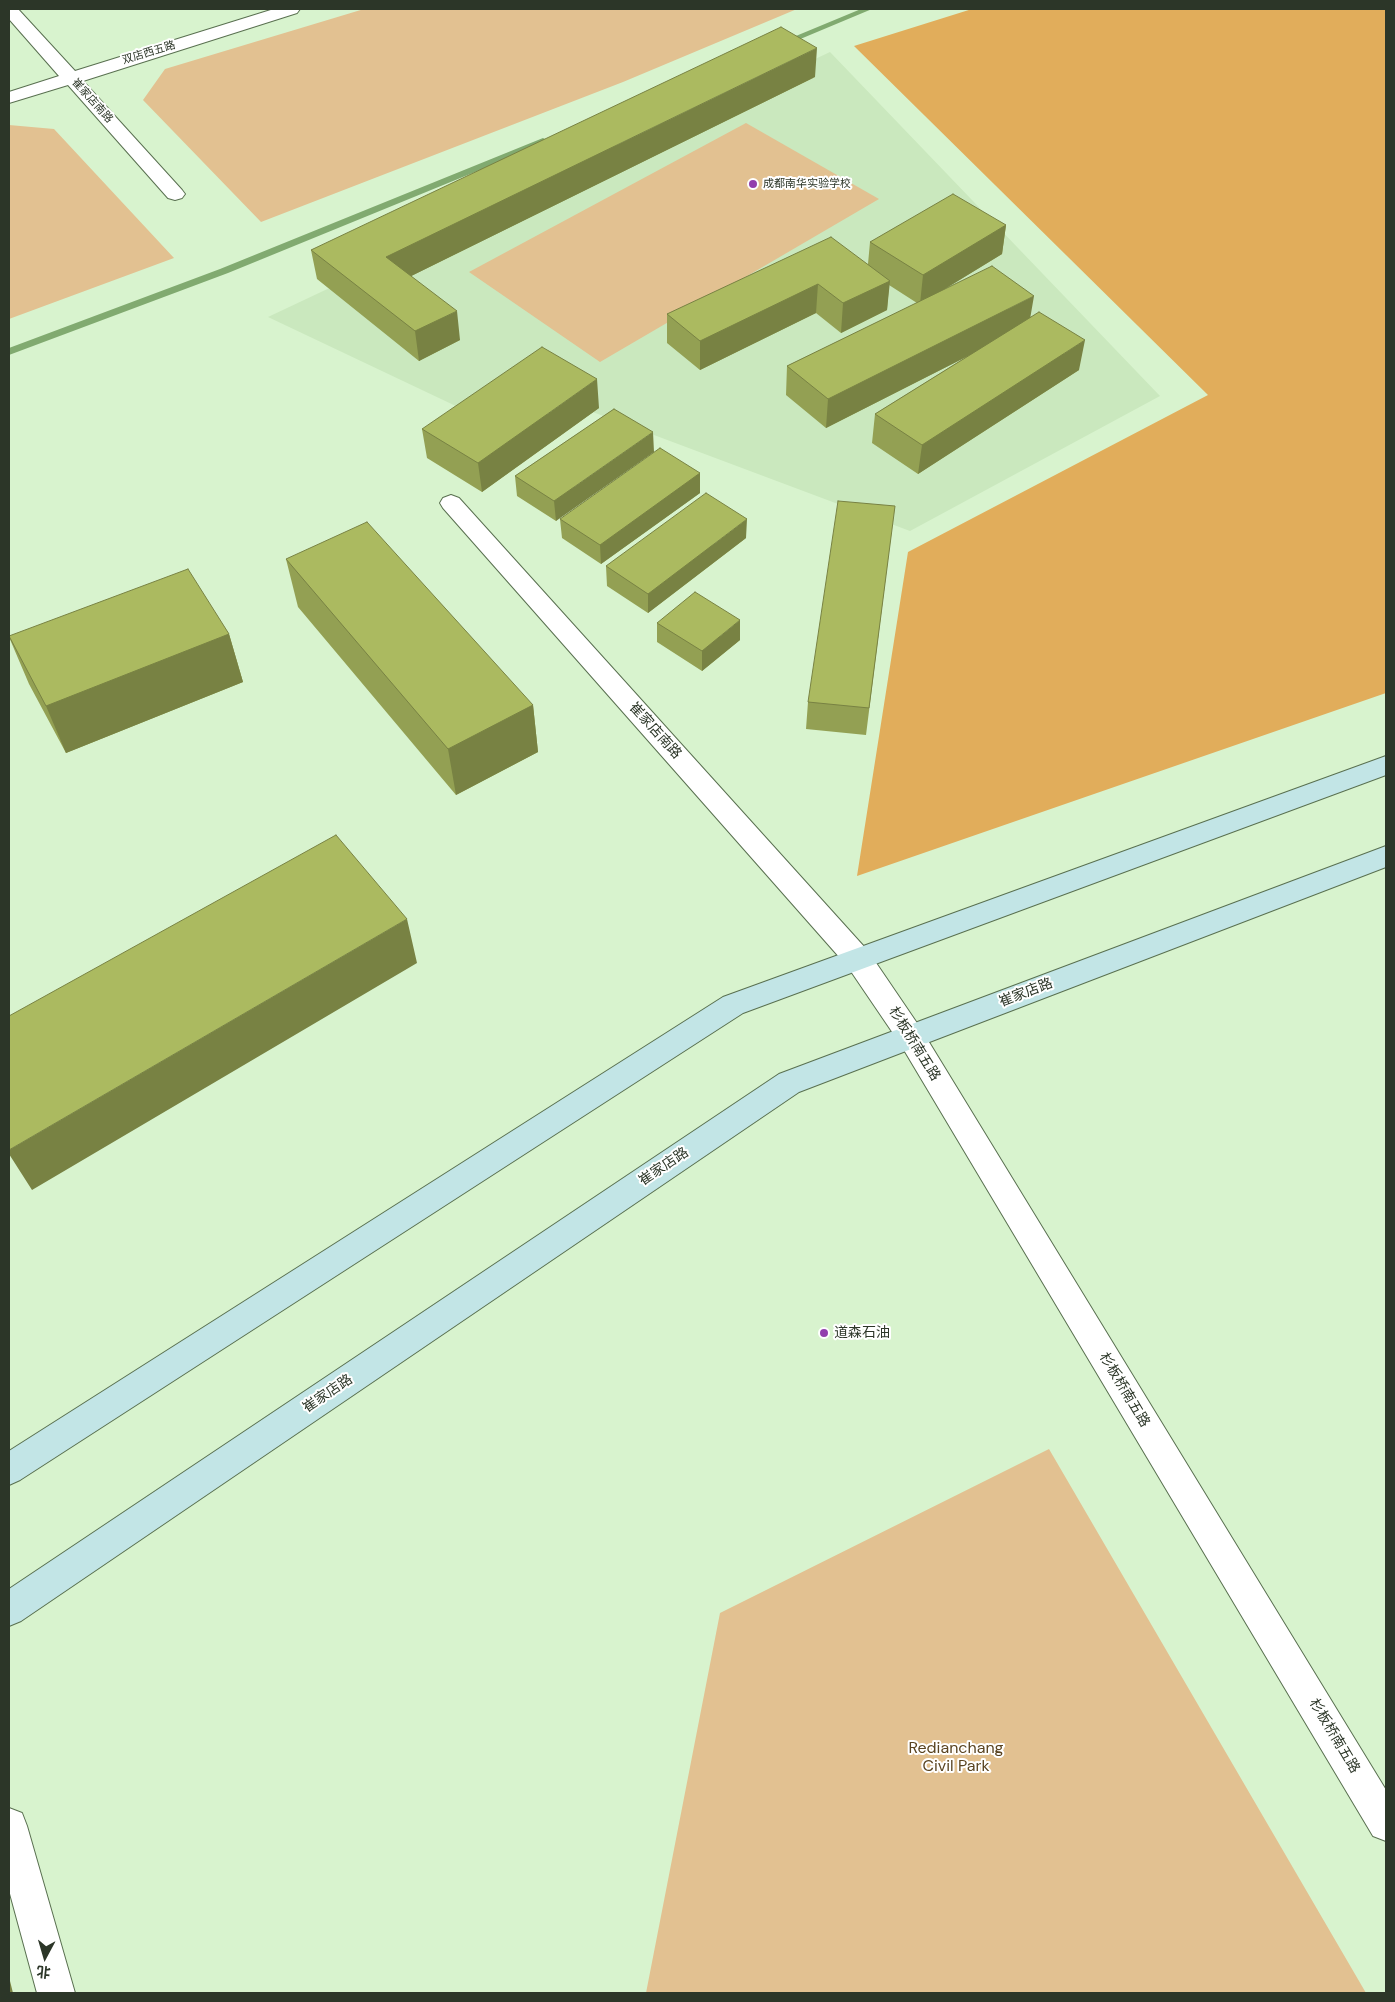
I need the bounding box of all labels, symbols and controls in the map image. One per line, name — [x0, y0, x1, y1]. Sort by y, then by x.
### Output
street label: 双店西五路 — [121, 39, 177, 67]
street label: 崔家店南路 — [69, 76, 115, 126]
place label: 成都南华实验学校 — [763, 177, 851, 191]
marker: 成都南华实验学校 — [747, 178, 759, 190]
street label: 崔家店南路 — [625, 699, 685, 763]
street label: 崔家店路 — [997, 975, 1055, 1011]
street label: 杉板桥南五路 — [885, 1004, 943, 1084]
street label: 崔家店路 — [636, 1144, 692, 1190]
place label: 道森石油 — [834, 1325, 890, 1341]
marker: 道森石油 — [818, 1327, 830, 1339]
street label: 杉板桥南五路 — [1095, 1350, 1153, 1430]
street label: 崔家店路 — [300, 1371, 356, 1417]
street label: 杉板桥南五路 — [1305, 1696, 1363, 1776]
park label: Redianchang Civil Park — [908, 1739, 1004, 1777]
north arrow — [20, 1932, 70, 1982]
text: 北 — [36, 1962, 51, 1982]

